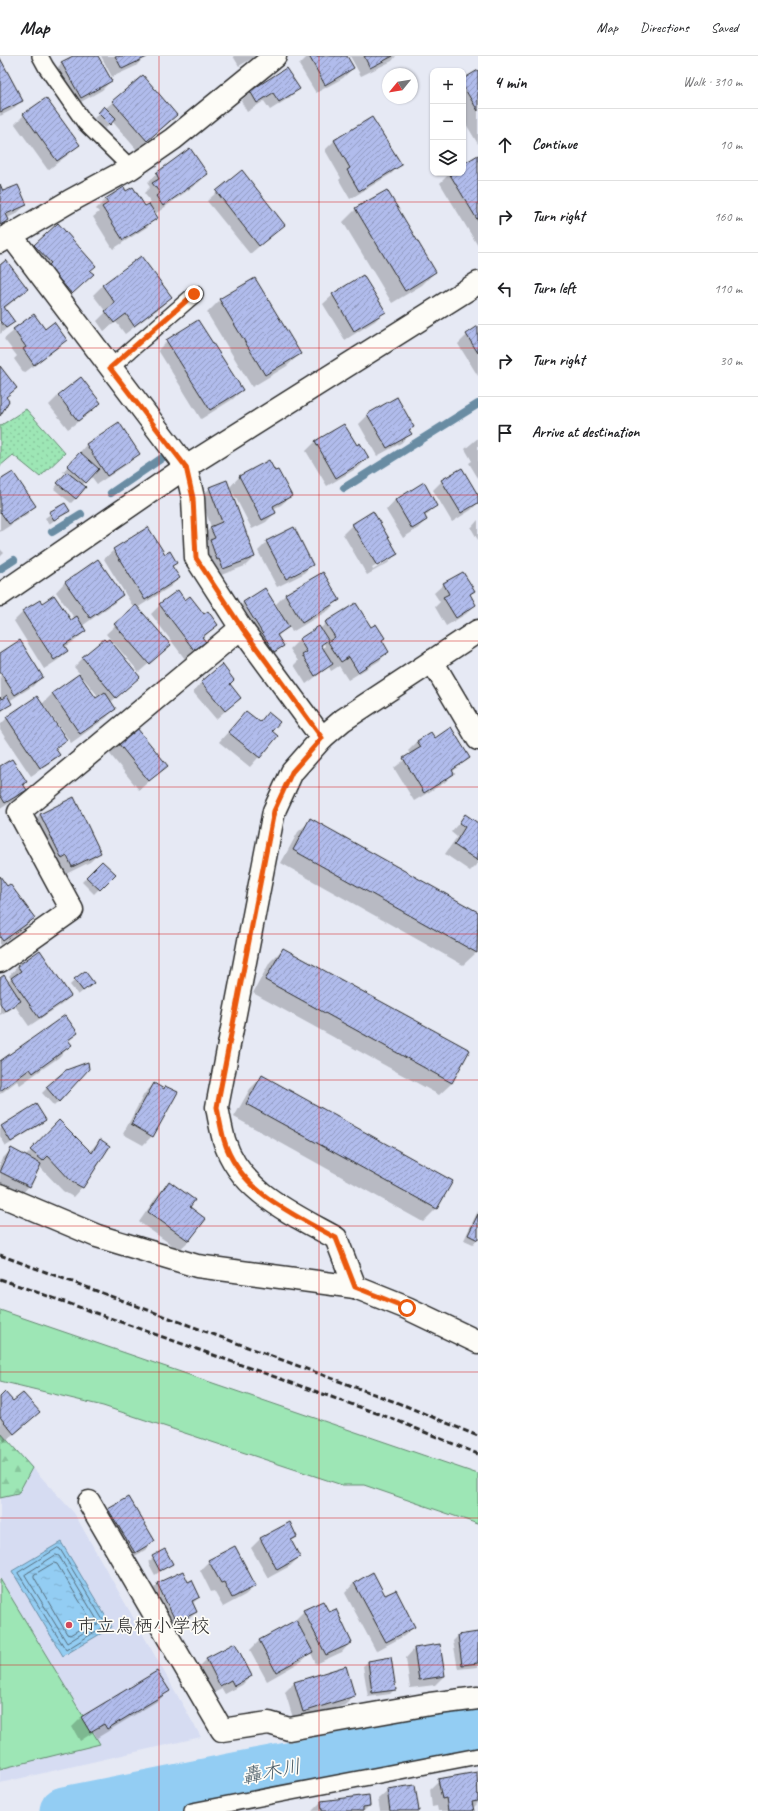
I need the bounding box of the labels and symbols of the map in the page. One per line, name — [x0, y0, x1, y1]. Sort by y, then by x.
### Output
north arrow — [382, 68, 418, 104]
route end — [185, 285, 203, 303]
route start — [398, 1299, 416, 1317]
place label: 市立鳥栖小学校 — [77, 1614, 210, 1638]
marker: 市立鳥栖小学校 — [64, 1620, 74, 1630]
water label: 轟木川 — [239, 1753, 303, 1789]

